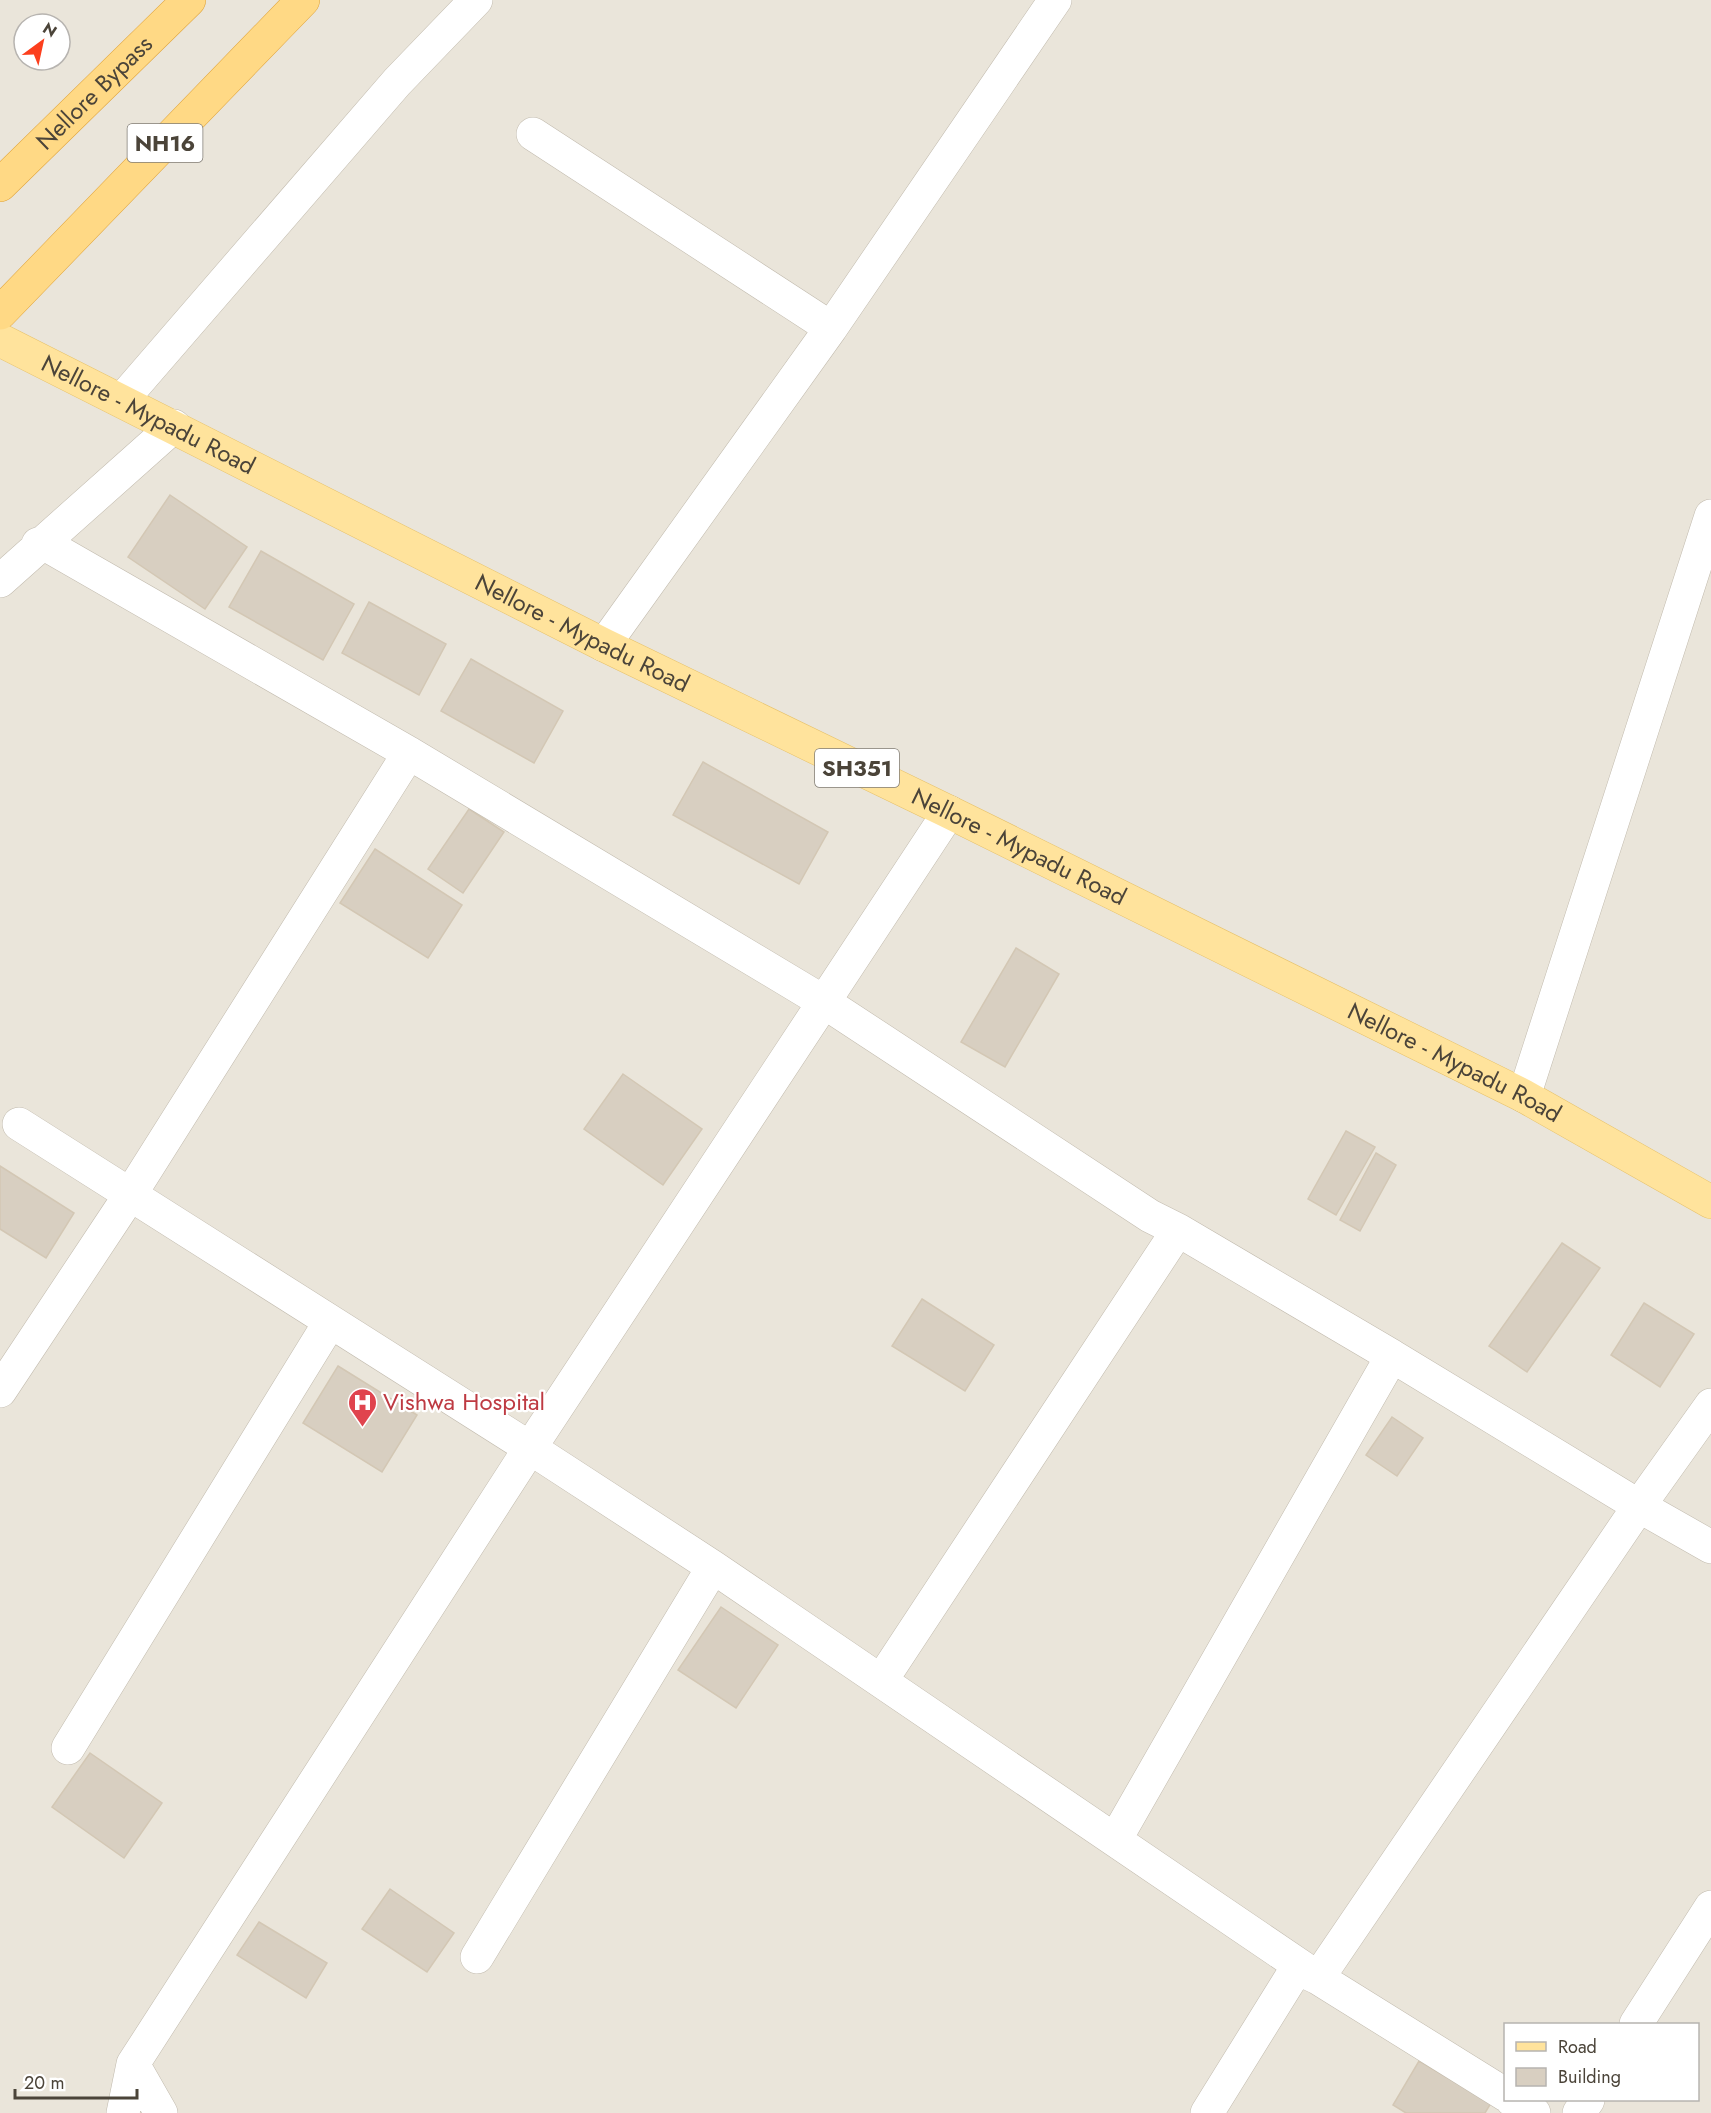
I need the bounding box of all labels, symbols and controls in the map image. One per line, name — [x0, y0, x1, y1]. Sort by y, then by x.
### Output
north arrow — [12, 12, 72, 72]
street label: Nellore Bypass — [31, 29, 159, 155]
road number: NH16 — [128, 124, 202, 162]
street label: Nellore - Mypadu Road — [35, 346, 261, 483]
street label: Nellore - Mypadu Road — [469, 565, 696, 701]
road number: SH351 — [815, 749, 899, 787]
street label: Nellore - Mypadu Road — [906, 779, 1132, 914]
street label: Nellore - Mypadu Road — [1342, 994, 1568, 1131]
place label: Vishwa Hospital — [383, 1384, 545, 1419]
hospital icon: Vishwa Hospital — [346, 1386, 378, 1428]
legend — [1504, 2023, 1699, 2101]
text: Road — [1558, 2034, 1597, 2060]
scale bar — [15, 2062, 136, 2100]
text: Building — [1558, 2064, 1621, 2090]
text: 20 m — [24, 2070, 64, 2096]

